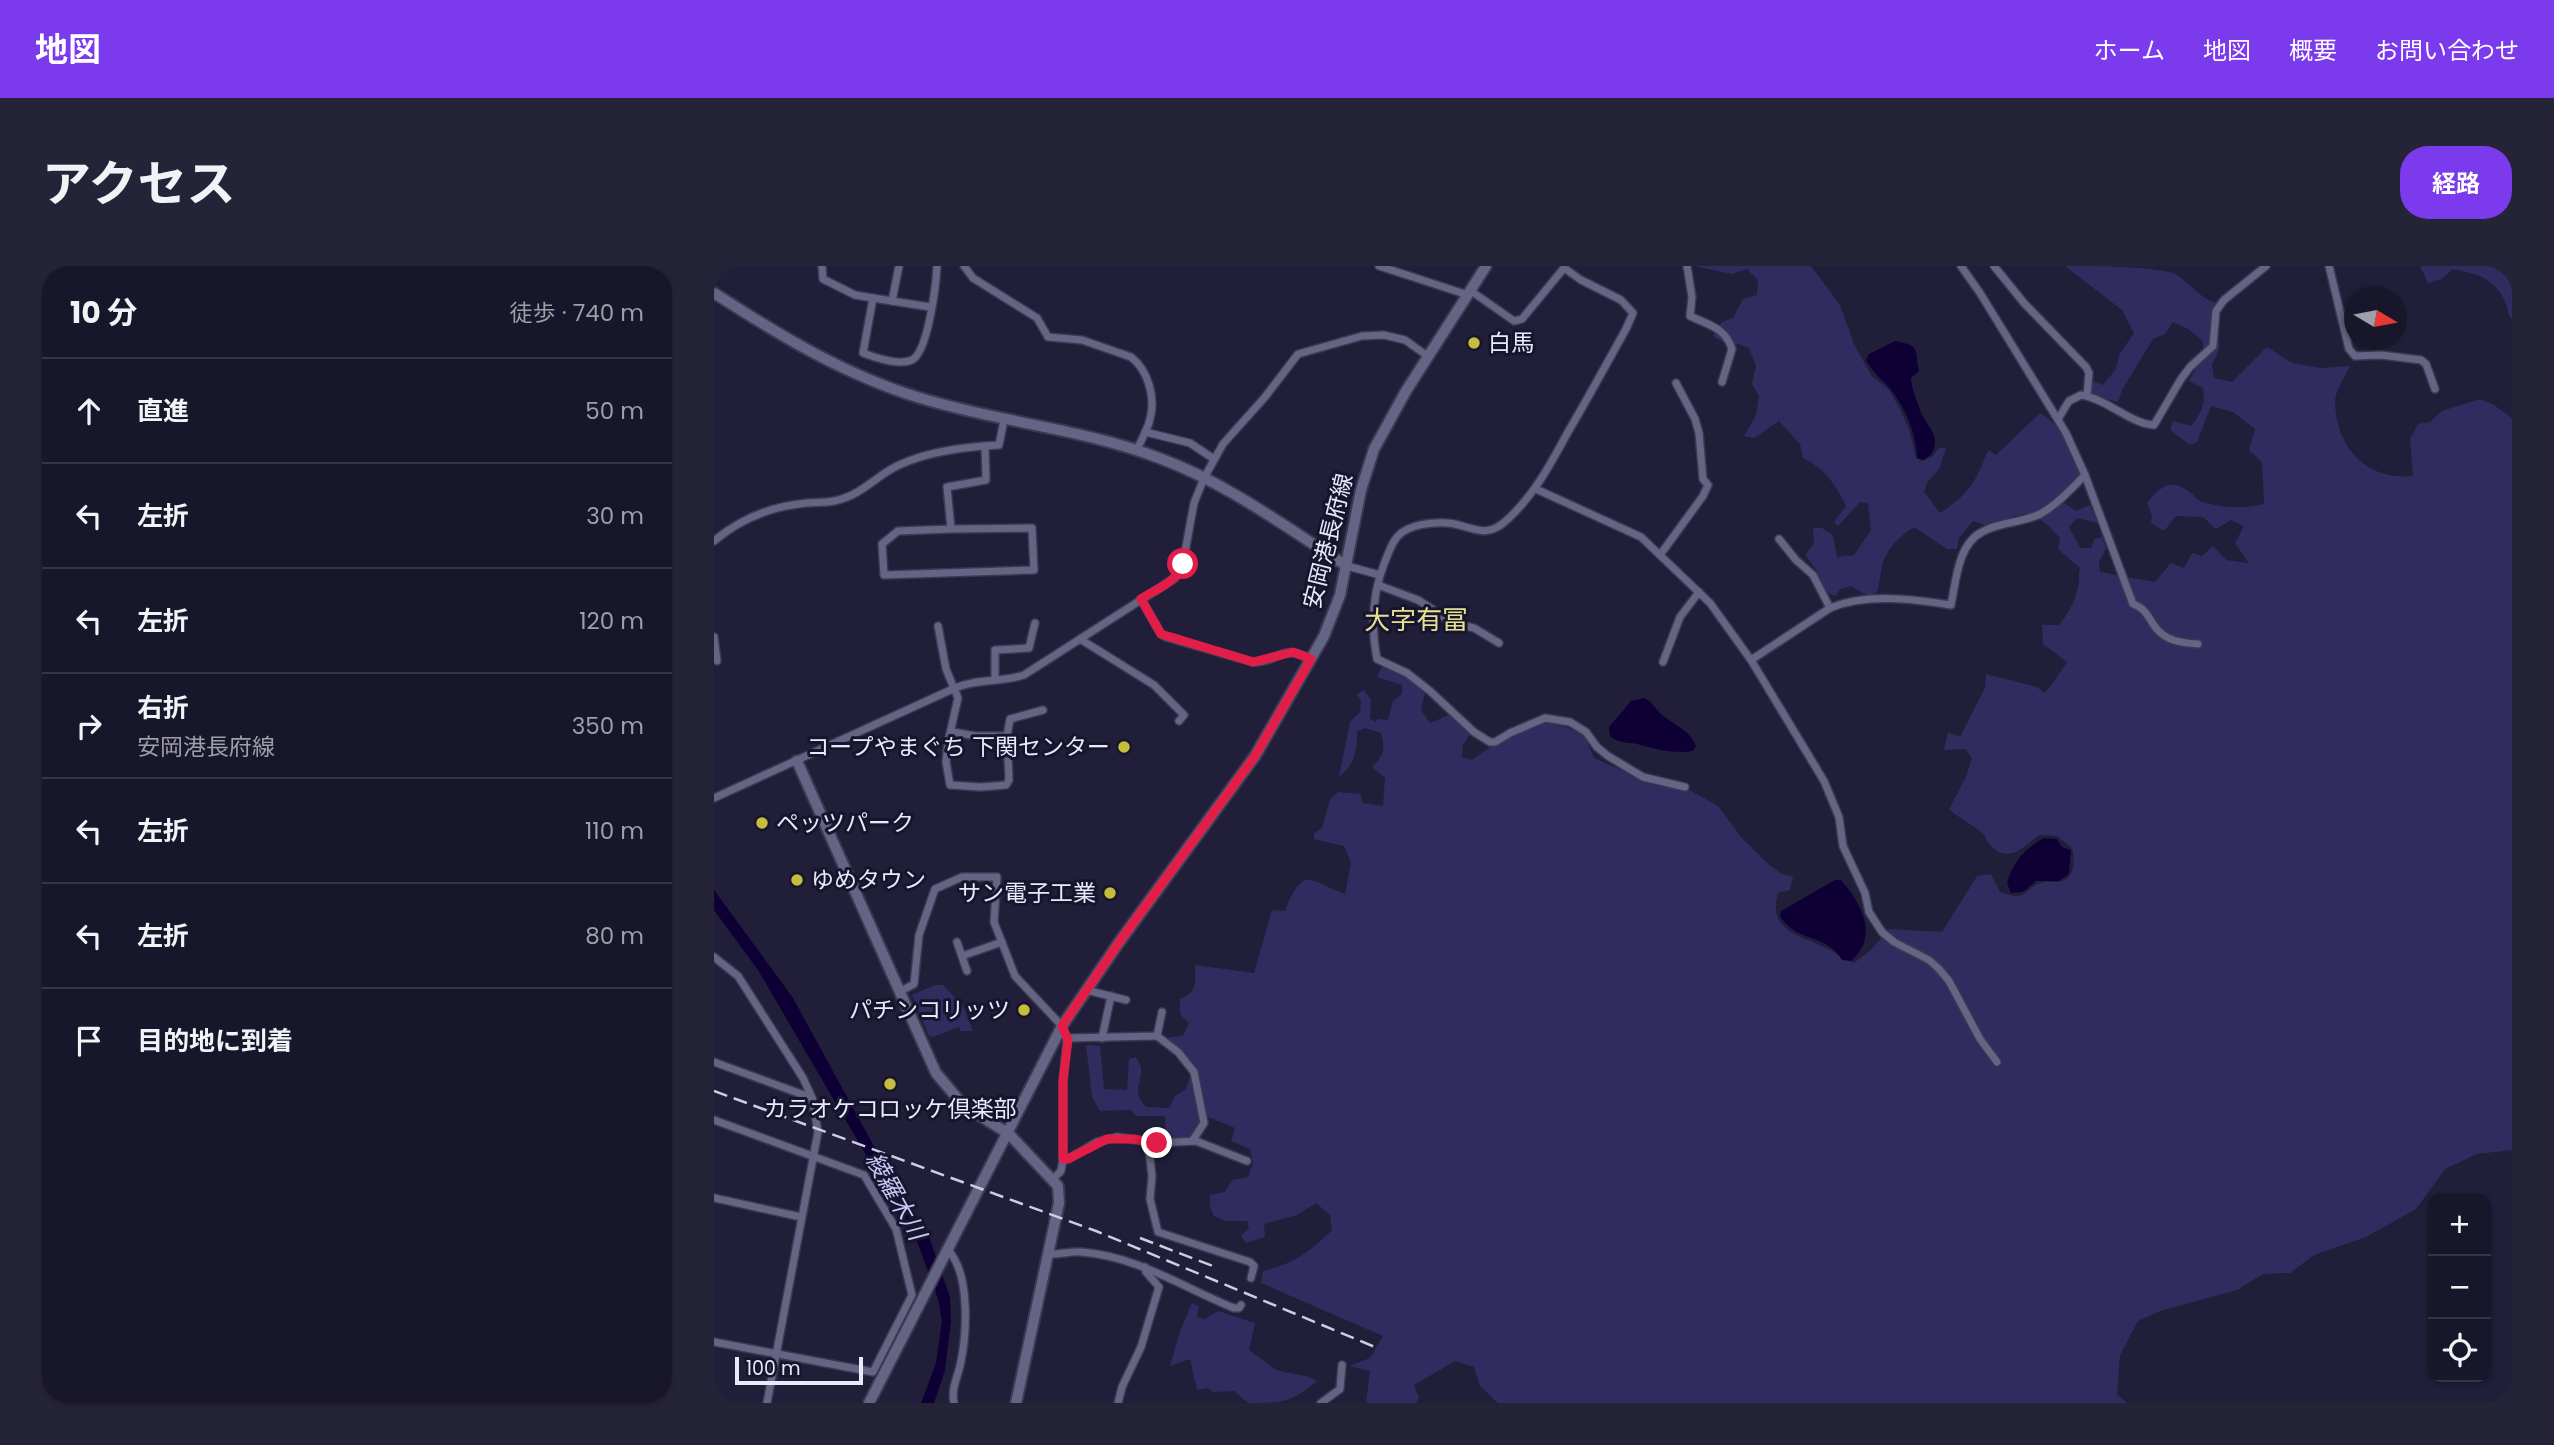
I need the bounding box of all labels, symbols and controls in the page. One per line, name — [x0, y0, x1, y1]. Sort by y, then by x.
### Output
text: 地図 — [35, 26, 101, 73]
text: ホーム — [2094, 34, 2165, 67]
text: 地図 — [2203, 34, 2251, 67]
text: 概要 — [2289, 34, 2337, 67]
text: お問い合わせ — [2375, 34, 2519, 67]
button: 経路 — [2400, 146, 2512, 219]
text: アクセス — [42, 150, 236, 218]
north arrow — [2344, 287, 2407, 350]
text: 10 分 — [70, 291, 137, 334]
text: 徒歩 · 740 m — [510, 297, 644, 329]
place label: 白馬 — [1488, 327, 1534, 359]
marker: 白馬 — [1466, 335, 1482, 351]
icon: ahead — [70, 392, 108, 430]
text: 直進 — [137, 393, 189, 429]
text: 50 m — [585, 395, 644, 427]
street label: 安岡港長府線 — [1296, 470, 1360, 612]
icon: left — [70, 497, 108, 535]
text: 左折 — [137, 498, 189, 534]
text: 30 m — [586, 500, 644, 532]
route start — [1167, 548, 1198, 579]
icon: left — [70, 602, 108, 640]
district label: 大字有冨 — [1364, 602, 1468, 638]
text: 左折 — [137, 603, 189, 639]
text: 120 m — [579, 605, 644, 637]
text: 右折 — [137, 690, 189, 726]
icon: right — [70, 707, 108, 745]
text: 350 m — [572, 710, 644, 742]
text: 安岡港長府線 — [137, 731, 275, 763]
place label: コープやまぐち 下関センター — [806, 731, 1110, 763]
marker: コープやまぐち 下関センター — [1116, 739, 1132, 755]
place label: ペッツパーク — [776, 807, 914, 839]
icon: left — [70, 812, 108, 850]
text: 左折 — [137, 813, 189, 849]
text: 110 m — [585, 815, 644, 847]
marker: ペッツパーク — [754, 815, 770, 831]
place label: ゆめタウン — [811, 864, 926, 896]
marker: ゆめタウン — [789, 872, 805, 888]
place label: サン電子工業 — [958, 877, 1096, 909]
marker: サン電子工業 — [1102, 885, 1118, 901]
icon: left — [70, 917, 108, 955]
text: 左折 — [137, 918, 189, 954]
text: 80 m — [585, 920, 644, 952]
place label: パチンコリッツ — [849, 994, 1010, 1026]
marker: パチンコリッツ — [1016, 1002, 1032, 1018]
icon: arrive — [70, 1022, 108, 1060]
text: 目的地に到着 — [137, 1023, 293, 1059]
marker: カラオケコロッケ倶楽部 — [882, 1076, 898, 1092]
place label: カラオケコロッケ倶楽部 — [764, 1093, 1017, 1125]
route end — [1141, 1127, 1172, 1158]
water label: 綾羅木川 — [858, 1146, 935, 1249]
map controls — [2428, 1193, 2491, 1382]
button: + — [2428, 1193, 2491, 1256]
button: − — [2428, 1256, 2491, 1319]
button: locate — [2428, 1319, 2491, 1382]
scale bar — [735, 1354, 863, 1386]
text: 100 m — [746, 1355, 801, 1382]

